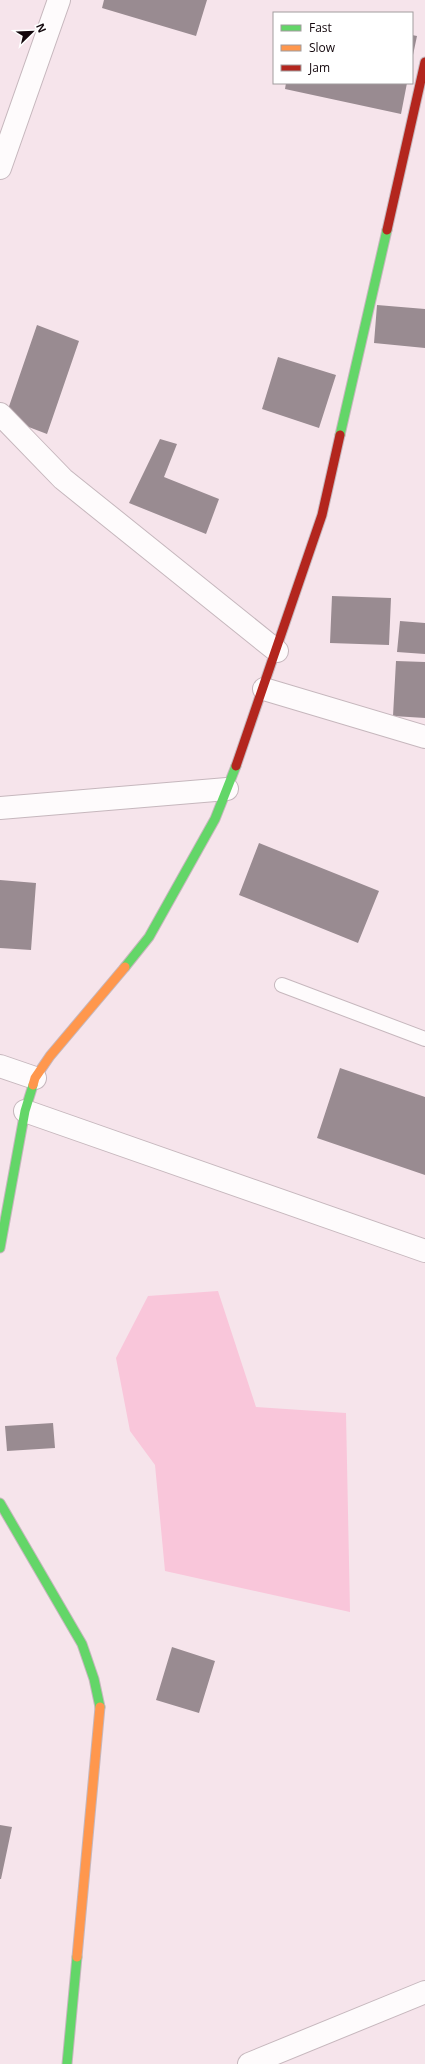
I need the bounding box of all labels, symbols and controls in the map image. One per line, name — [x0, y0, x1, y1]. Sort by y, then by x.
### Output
north arrow — [12, 12, 52, 52]
legend — [273, 12, 413, 84]
text: Fast — [309, 19, 332, 36]
text: N — [33, 21, 50, 35]
text: Slow — [309, 39, 336, 56]
text: Jam — [308, 59, 330, 76]

